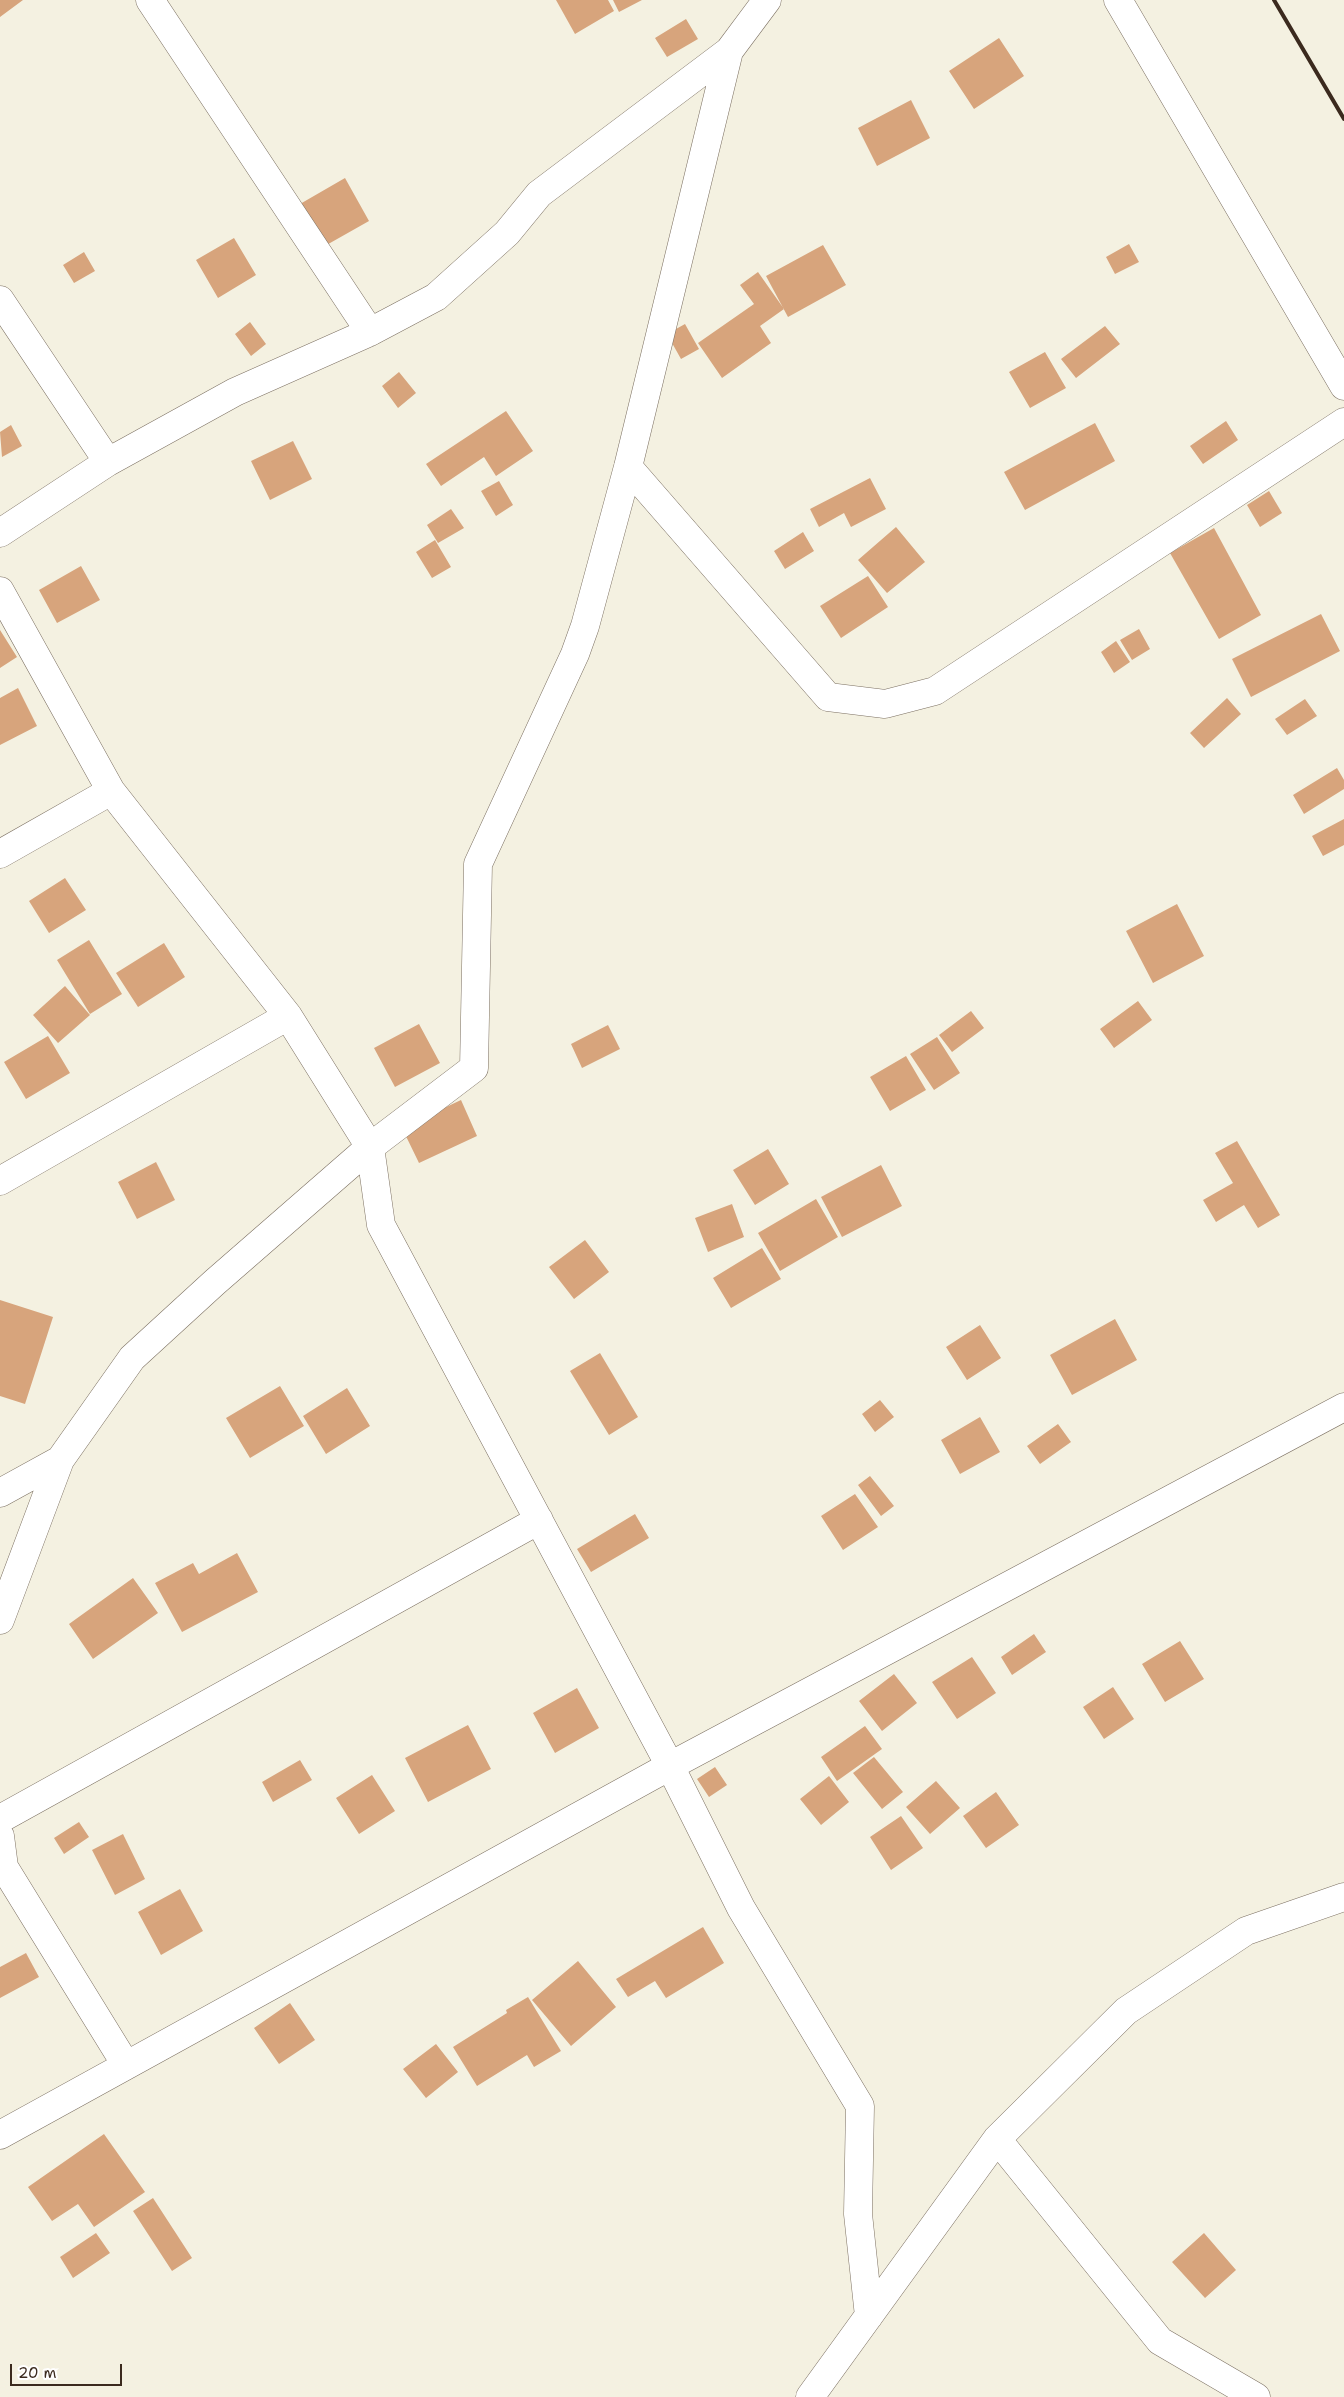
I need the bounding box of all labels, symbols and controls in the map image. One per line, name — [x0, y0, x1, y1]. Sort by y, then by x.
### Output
scale bar — [12, 2354, 125, 2386]
text: 20 m — [18, 2363, 57, 2383]

